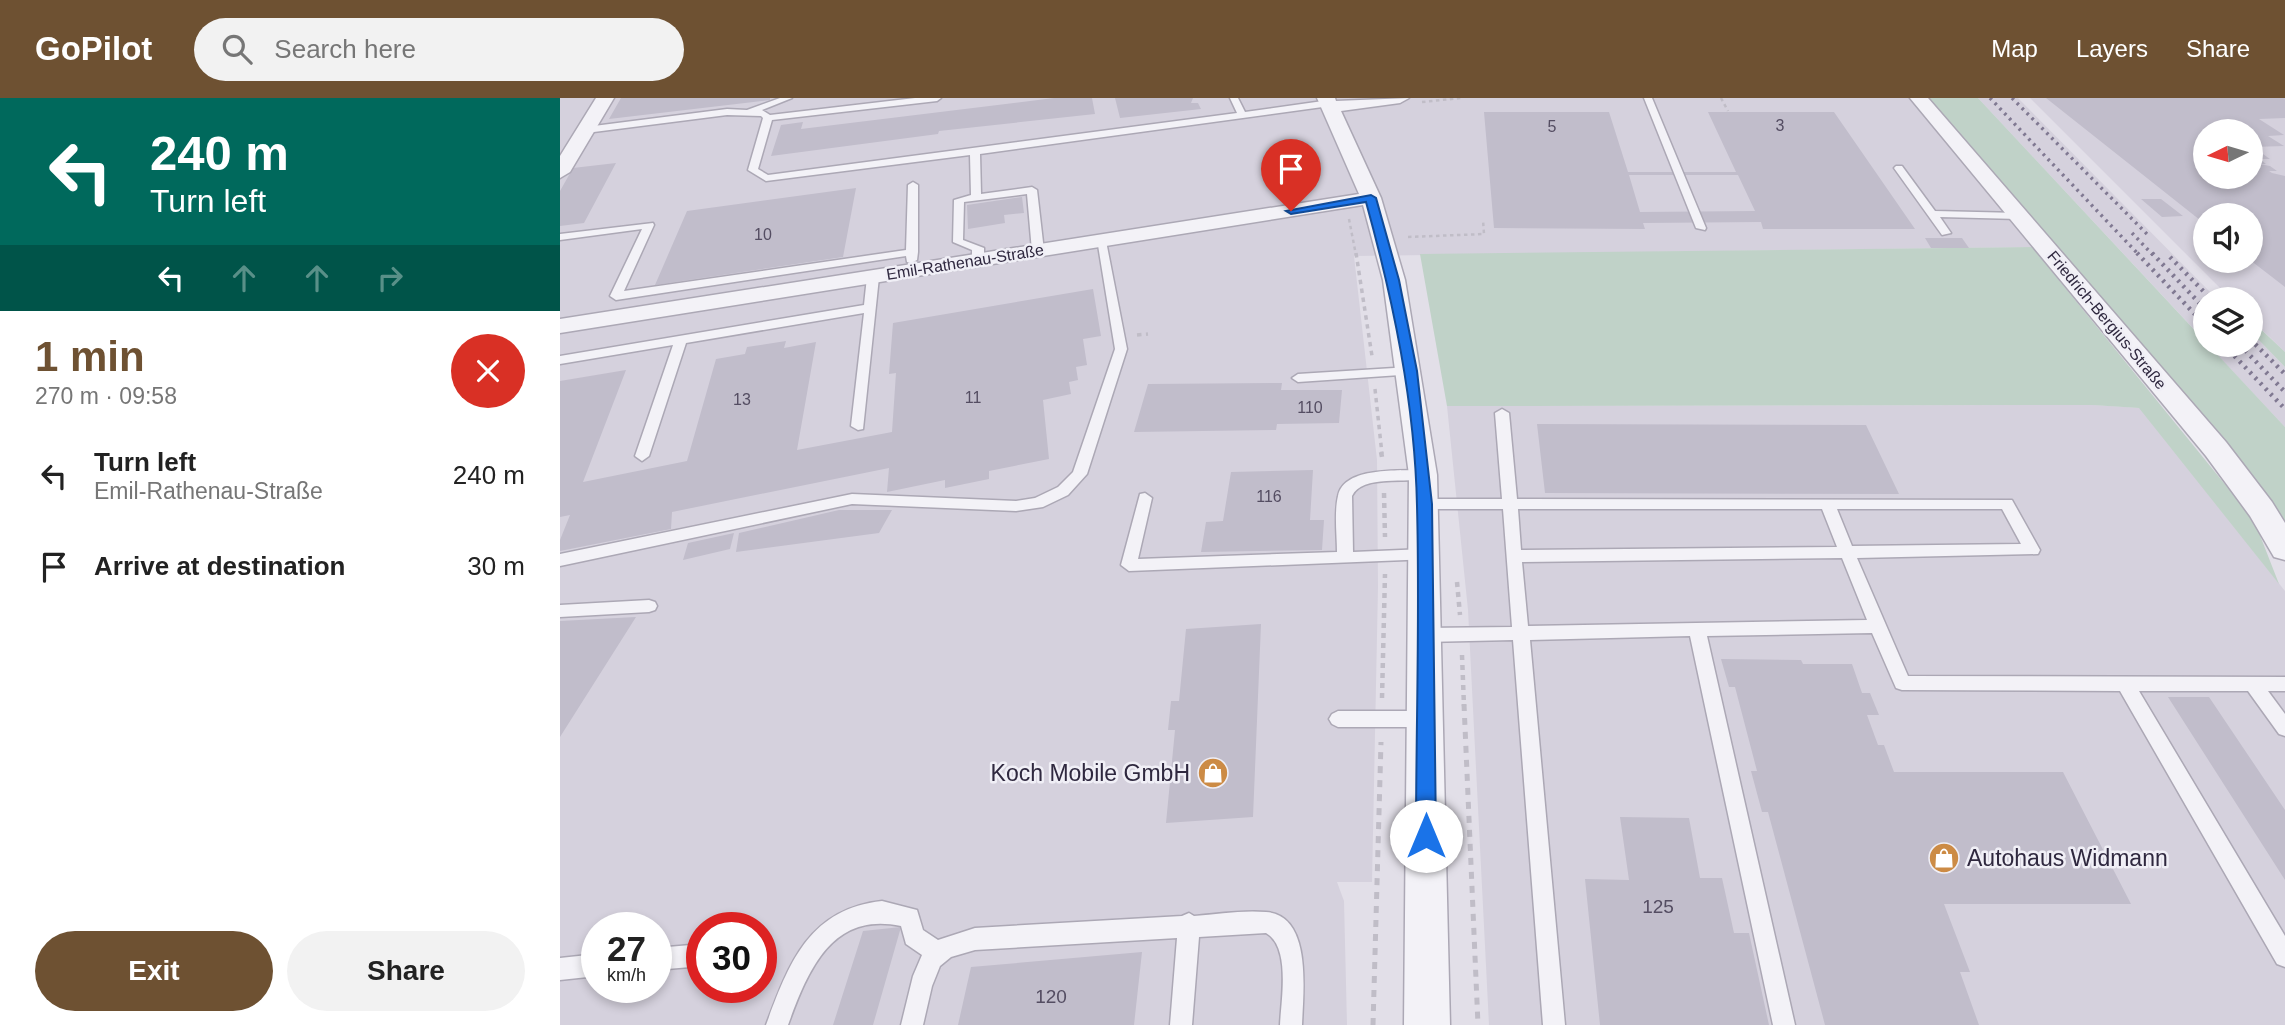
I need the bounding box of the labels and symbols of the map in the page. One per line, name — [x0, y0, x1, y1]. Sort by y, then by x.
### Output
house number: 3 — [1776, 117, 1785, 134]
house number: 5 — [1548, 118, 1557, 135]
north arrow — [2193, 119, 2263, 189]
pin — [1261, 139, 1321, 211]
house number: 10 — [754, 226, 772, 243]
street label: Emil-Rathenau-Straße — [885, 241, 1045, 283]
street label: Friedrich-Bergius-Straße — [2044, 247, 2170, 393]
house number: 11 — [965, 389, 981, 406]
house number: 13 — [733, 391, 751, 408]
house number: 110 — [1297, 399, 1323, 416]
house number: 116 — [1256, 488, 1282, 505]
shop icon: Koch Mobile GmbH — [1196, 756, 1230, 790]
place label: Koch Mobile GmbH — [991, 760, 1190, 786]
position arrow — [1389, 799, 1463, 873]
shop icon: Autohaus Widmann — [1927, 841, 1961, 875]
place label: Autohaus Widmann — [1967, 845, 2168, 871]
house number: 125 — [1642, 896, 1674, 917]
speed limit sign: 30 — [686, 912, 777, 1003]
house number: 120 — [1035, 986, 1067, 1007]

